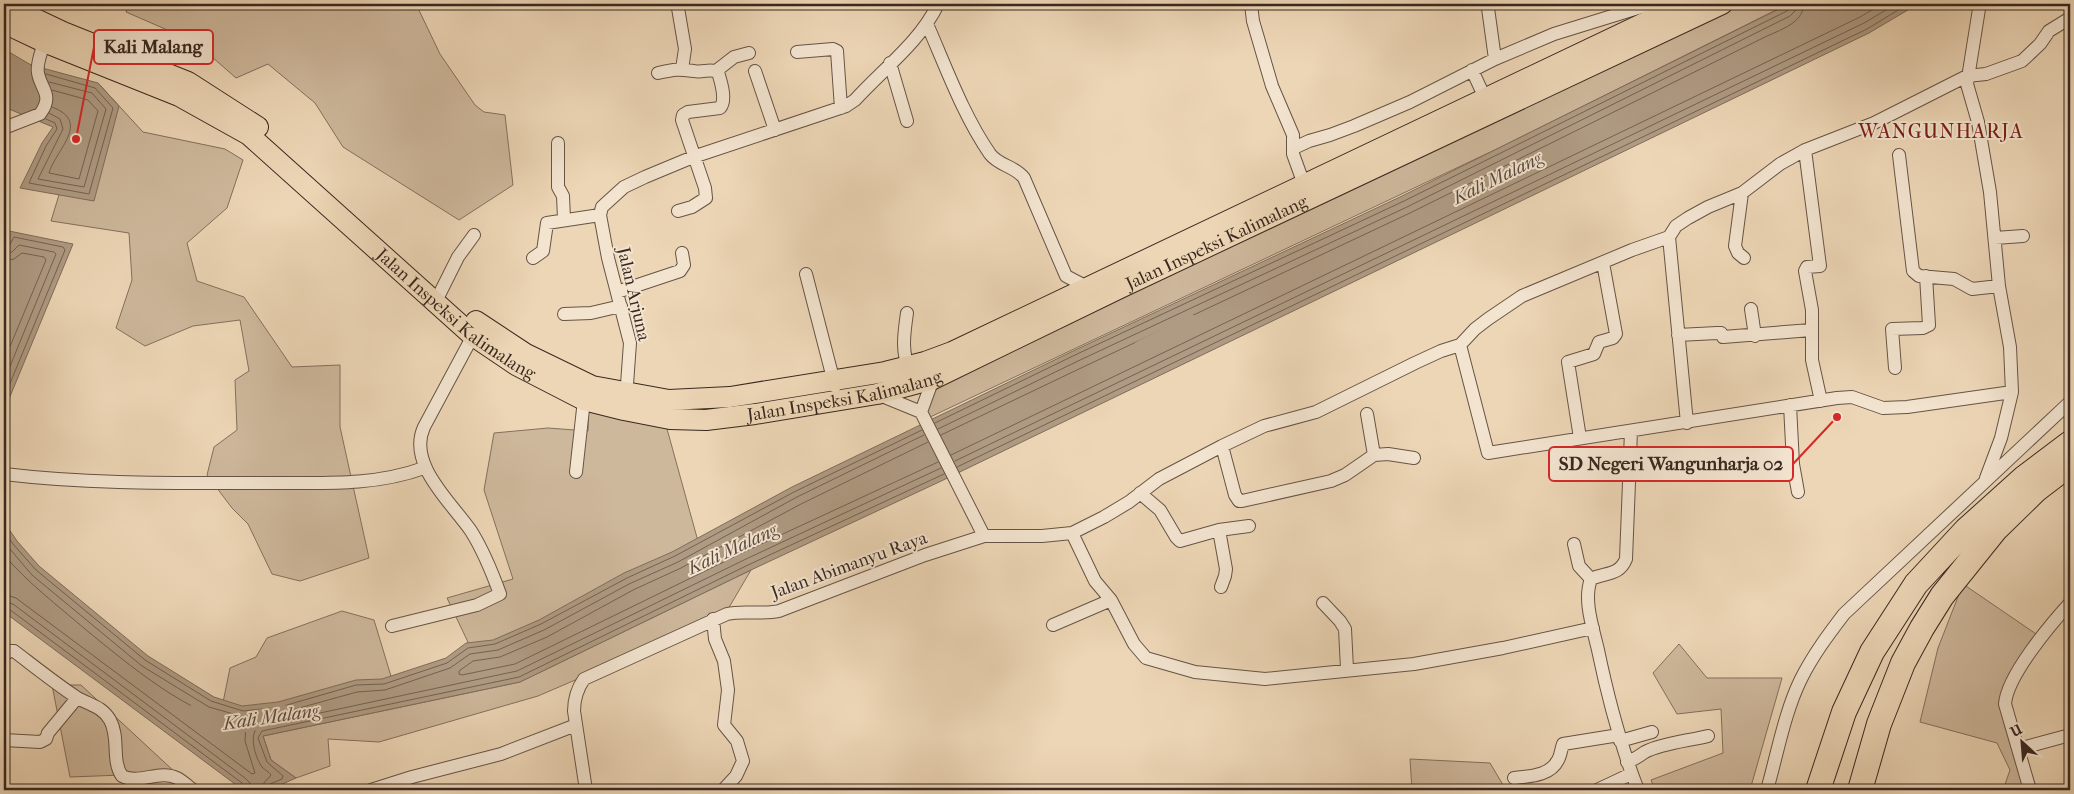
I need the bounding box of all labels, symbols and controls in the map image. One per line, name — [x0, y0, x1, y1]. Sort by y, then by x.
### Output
callout: Kali Malang — [94, 30, 213, 64]
text: Kali Malang — [103, 36, 203, 58]
district label: WANGUNHARJA — [1857, 120, 2024, 143]
water label: Kali Malang — [1447, 146, 1546, 210]
street label: Jalan Inspeksi Kalimalang — [1121, 191, 1312, 296]
street label: Jalan Inspeksi Kalimalang — [370, 243, 539, 384]
street label: Jalan Arjuna — [612, 243, 655, 344]
street label: Jalan Inspeksi Kalimalang — [744, 366, 946, 426]
callout: SD Negeri Wangunharja 02 — [1549, 447, 1793, 481]
text: SD Negeri Wangunharja 02 — [1559, 453, 1783, 475]
water label: Kali Malang — [682, 518, 782, 580]
street label: Jalan Abimanyu Raya — [766, 527, 931, 604]
water label: Kali Malang — [220, 699, 321, 735]
north arrow — [1996, 716, 2046, 766]
text: U — [2007, 721, 2025, 741]

